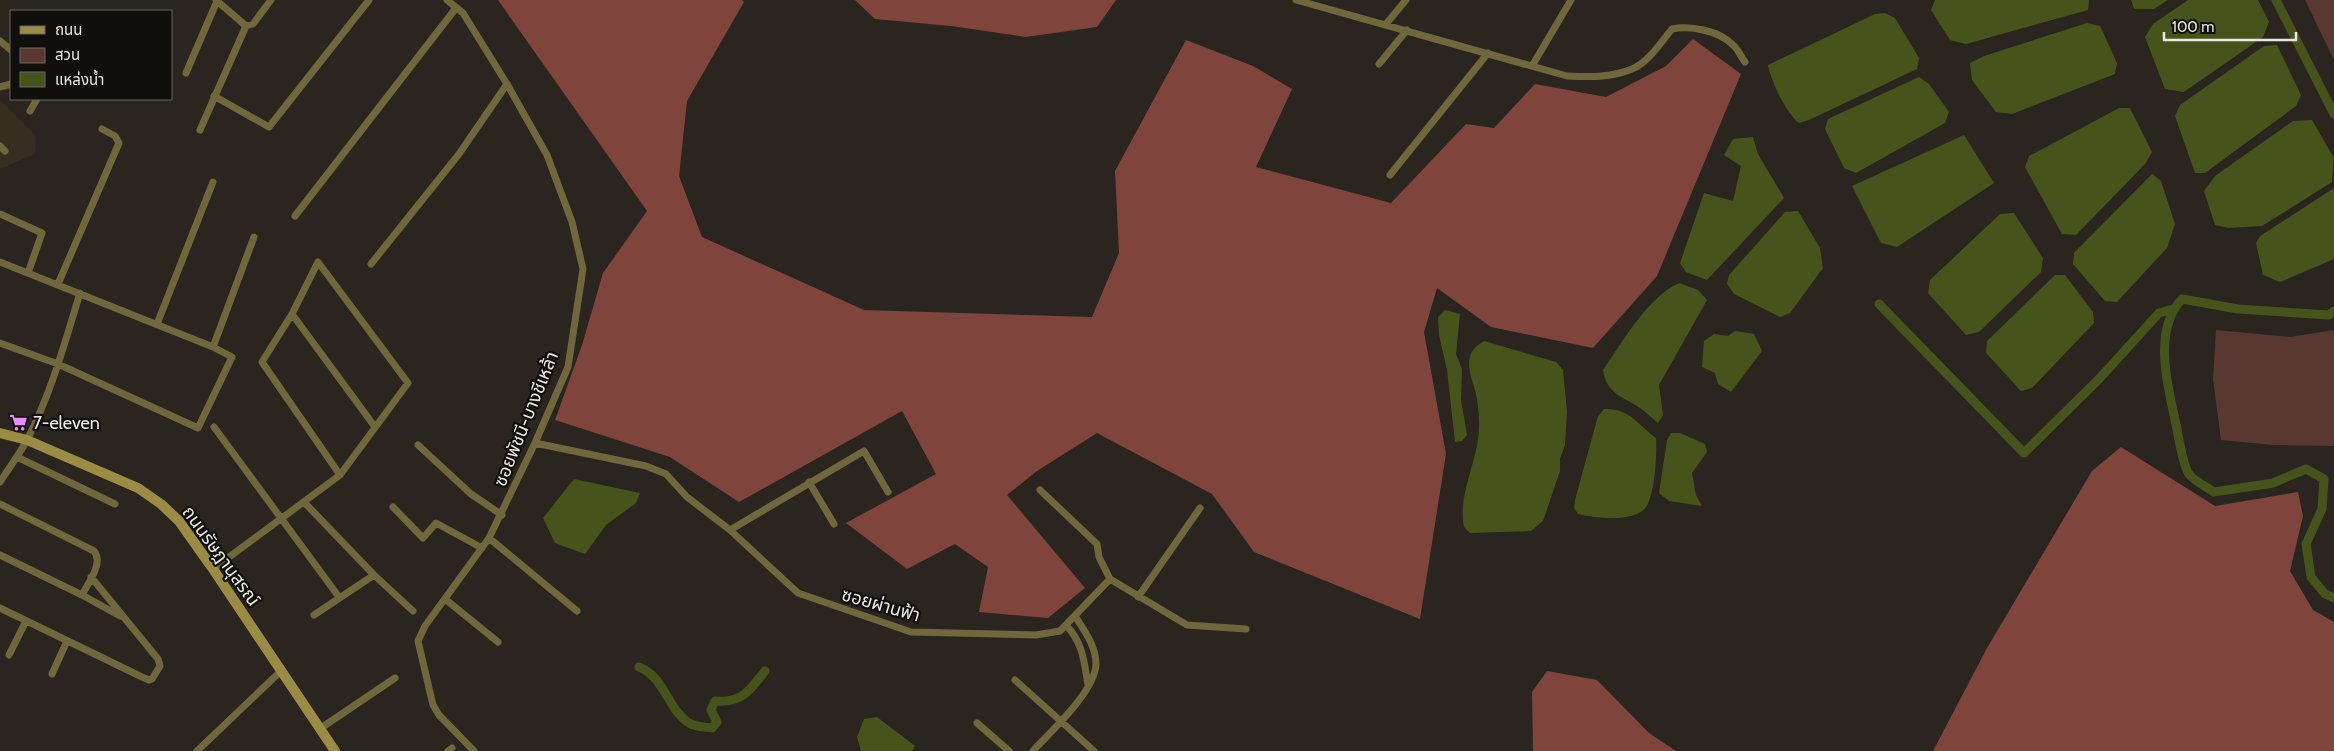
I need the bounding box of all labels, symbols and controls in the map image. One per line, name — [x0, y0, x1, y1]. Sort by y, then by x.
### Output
legend — [10, 10, 172, 100]
scale bar — [2164, 10, 2296, 42]
text: 100 m — [2172, 18, 2214, 36]
text: ถนน — [55, 21, 82, 39]
text: สวน — [55, 46, 80, 64]
text: แหล่งน้ำ — [55, 69, 104, 89]
street label: ซอยพัชนี-บางชีเหล้า — [489, 348, 563, 490]
place label: 7-eleven — [33, 412, 100, 434]
supermarket icon: 7-eleven — [9, 413, 29, 433]
street label: ถนนรัษฎานุสรณ์ — [177, 502, 265, 610]
street label: ซอยผ่านฟ้า — [839, 583, 923, 627]

